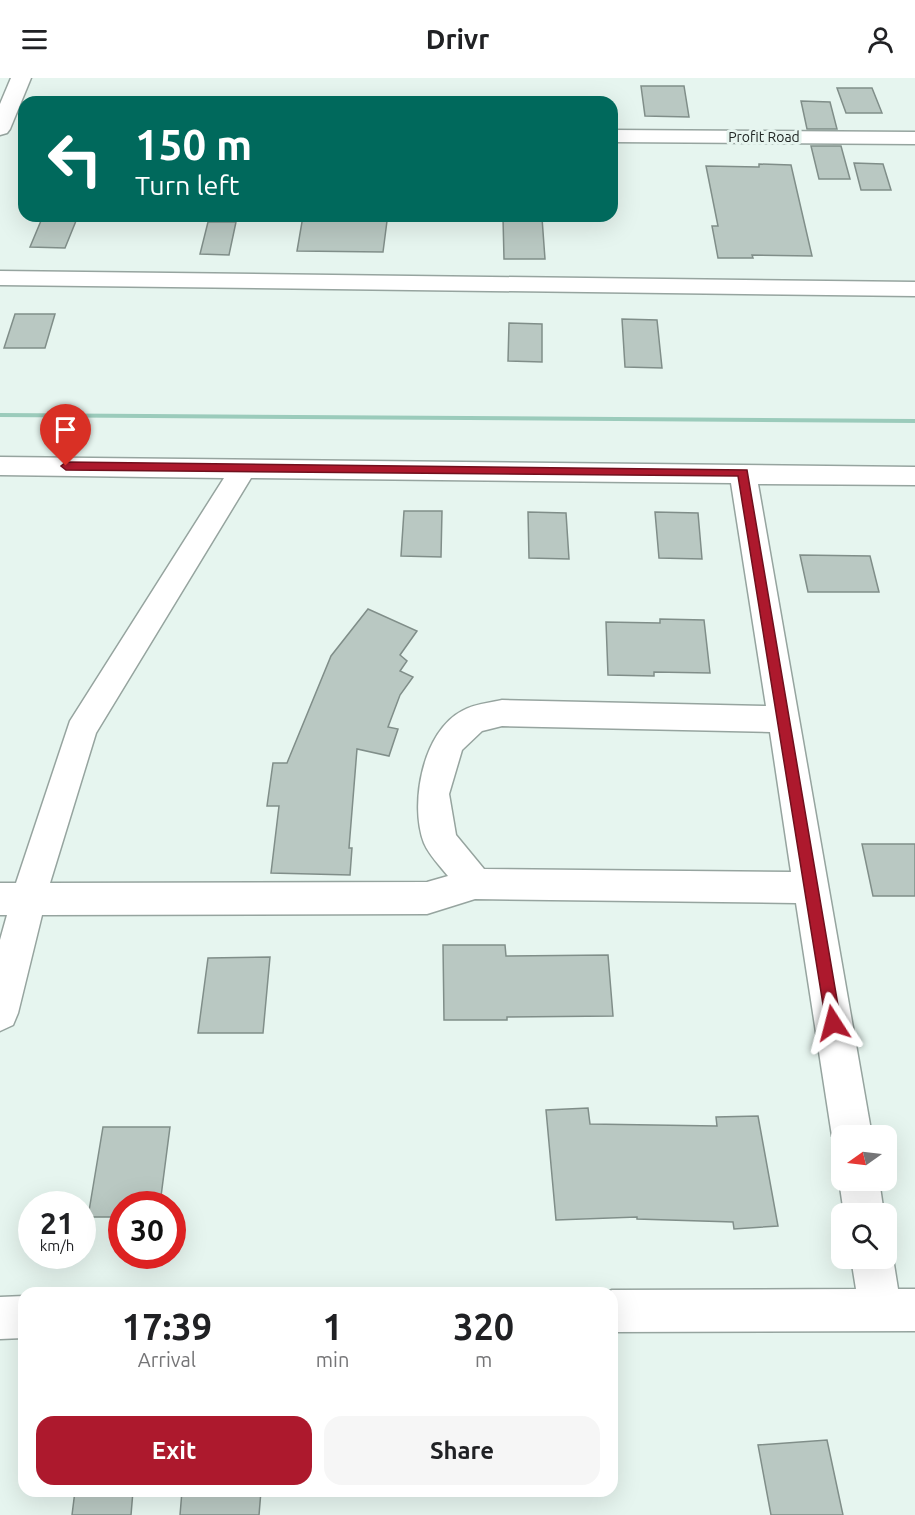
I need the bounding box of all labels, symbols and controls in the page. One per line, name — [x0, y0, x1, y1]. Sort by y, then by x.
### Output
icon: menu — [18, 23, 51, 56]
icon: person — [864, 23, 897, 56]
text: Drivr — [426, 24, 489, 54]
icon: left — [36, 120, 114, 198]
text: 150 m — [135, 121, 252, 168]
street label: Profit Road — [728, 129, 800, 145]
text: Turn left — [135, 170, 239, 200]
pin — [40, 404, 91, 466]
icon: arrive — [49, 413, 82, 446]
position arrow — [801, 991, 865, 1055]
north arrow — [831, 1125, 897, 1191]
map controls — [831, 1125, 897, 1269]
speed limit sign: 30 — [108, 1191, 186, 1269]
button: search — [831, 1203, 897, 1269]
text: 21 — [40, 1206, 74, 1240]
text: km/h — [40, 1237, 74, 1254]
text: 17:39 — [122, 1306, 212, 1347]
text: 1 — [322, 1306, 343, 1347]
text: 320 — [453, 1306, 514, 1347]
text: Arrival — [138, 1348, 196, 1371]
text: min — [316, 1348, 349, 1371]
text: m — [475, 1348, 492, 1371]
button: Exit — [36, 1416, 312, 1485]
button: Share — [324, 1416, 600, 1485]

